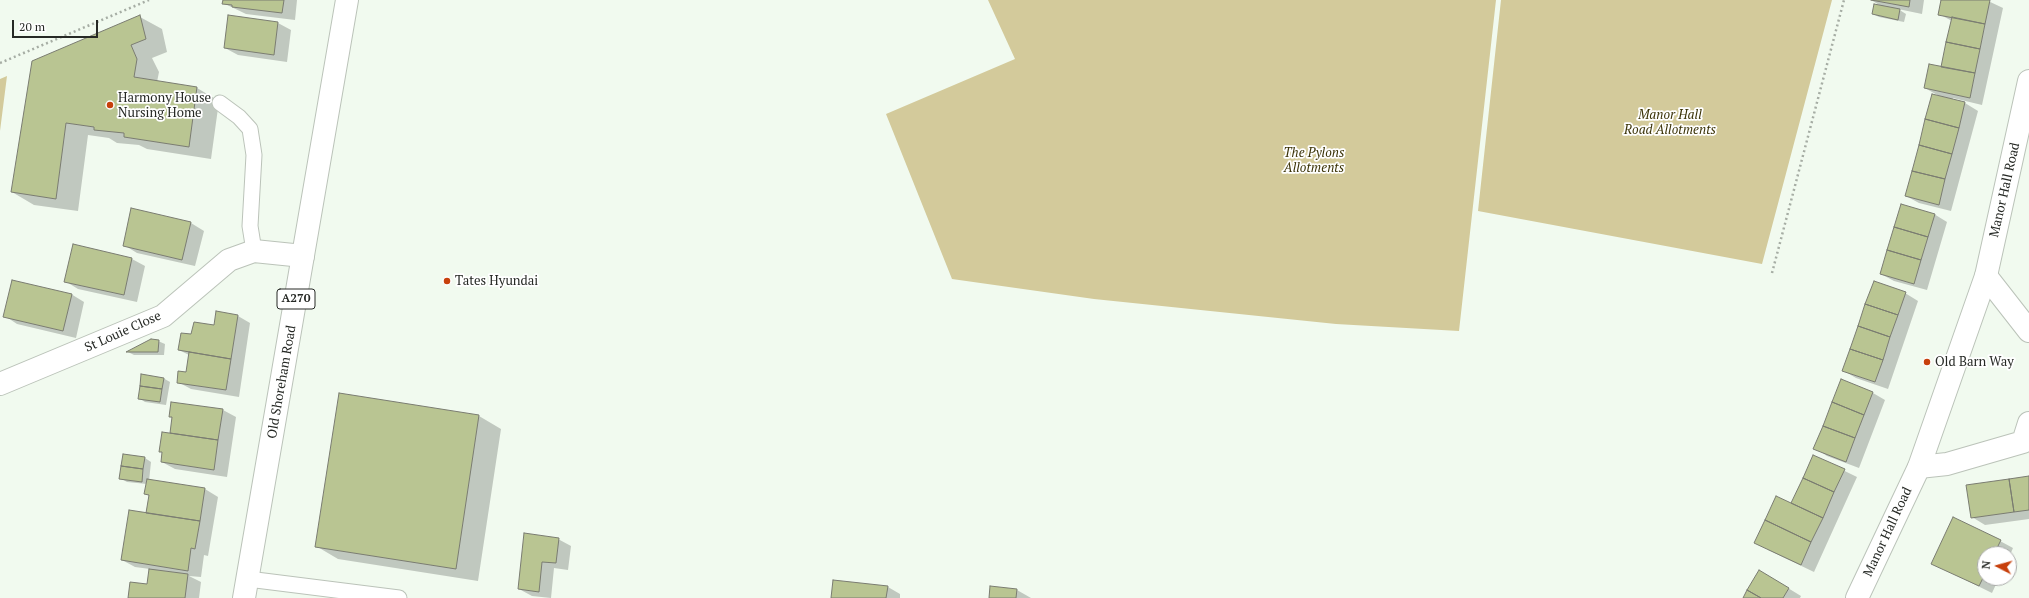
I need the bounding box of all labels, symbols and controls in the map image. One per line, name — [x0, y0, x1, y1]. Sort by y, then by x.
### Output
scale bar — [14, 12, 100, 38]
text: 20 m — [19, 19, 45, 34]
place label: Harmony House Nursing Home — [118, 90, 211, 121]
marker: Harmony House Nursing Home — [105, 100, 115, 110]
park label: Manor Hall Road Allotments — [1624, 107, 1716, 138]
street label: Manor Hall Road — [1986, 141, 2024, 239]
park label: The Pylons Allotments — [1284, 145, 1344, 176]
place label: Tates Hyundai — [455, 273, 538, 289]
marker: Tates Hyundai — [442, 276, 452, 286]
road number: A270 — [277, 289, 315, 309]
street label: St Louie Close — [82, 308, 164, 356]
street label: Old Shoreham Road — [264, 324, 300, 440]
place label: Old Barn Way — [1935, 354, 2014, 370]
marker: Old Barn Way — [1922, 357, 1932, 367]
street label: Manor Hall Road — [1860, 485, 1916, 579]
north arrow — [1977, 546, 2017, 586]
text: N — [1979, 560, 1993, 570]

